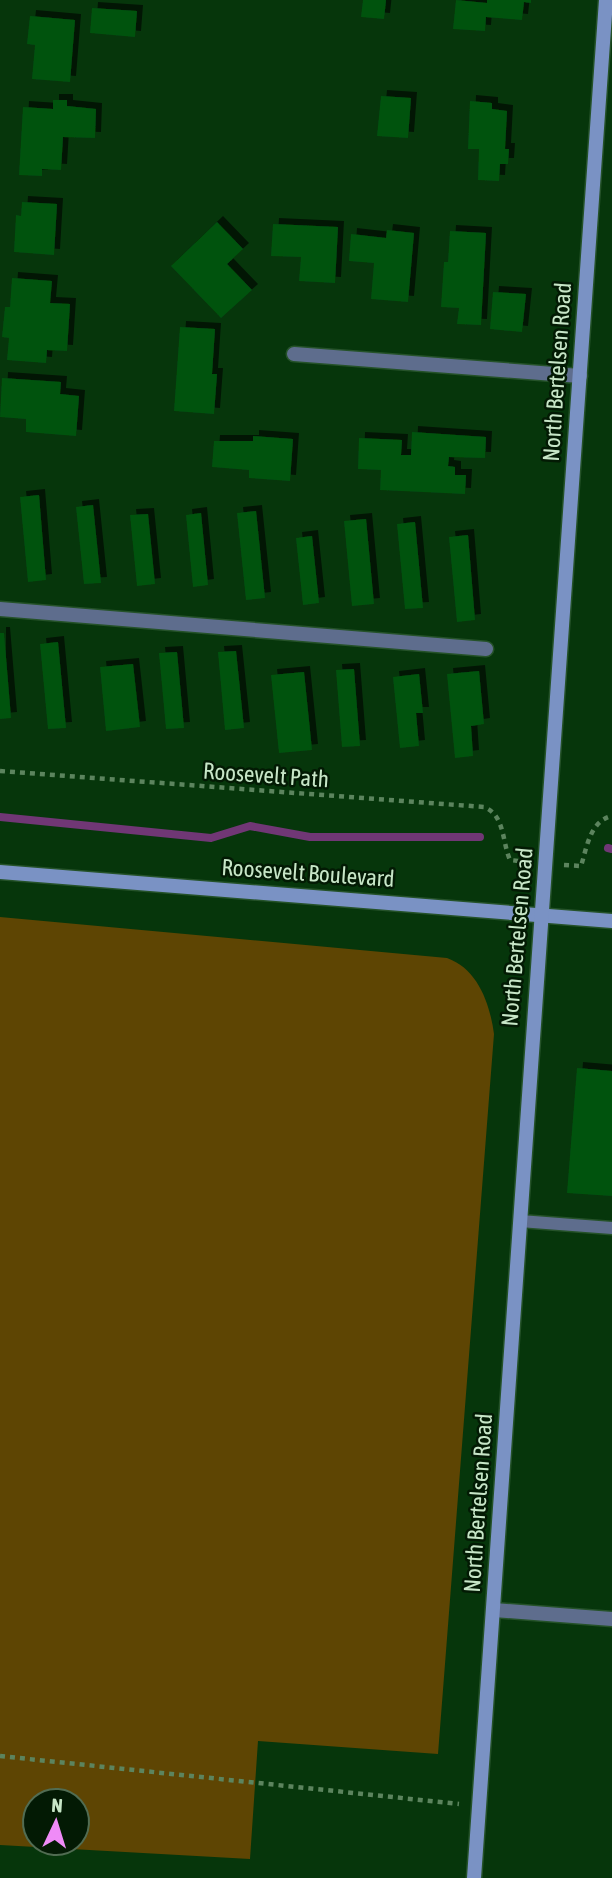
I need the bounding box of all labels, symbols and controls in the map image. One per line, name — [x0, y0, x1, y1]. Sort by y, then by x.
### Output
street label: North Bertelsen Road — [538, 282, 576, 462]
street label: Roosevelt Path — [202, 758, 330, 792]
street label: North Bertelsen Road — [496, 846, 538, 1028]
street label: Roosevelt Boulevard — [221, 854, 395, 892]
street label: North Bertelsen Road — [459, 1413, 497, 1593]
north arrow — [21, 1787, 91, 1857]
text: N — [51, 1794, 64, 1816]

